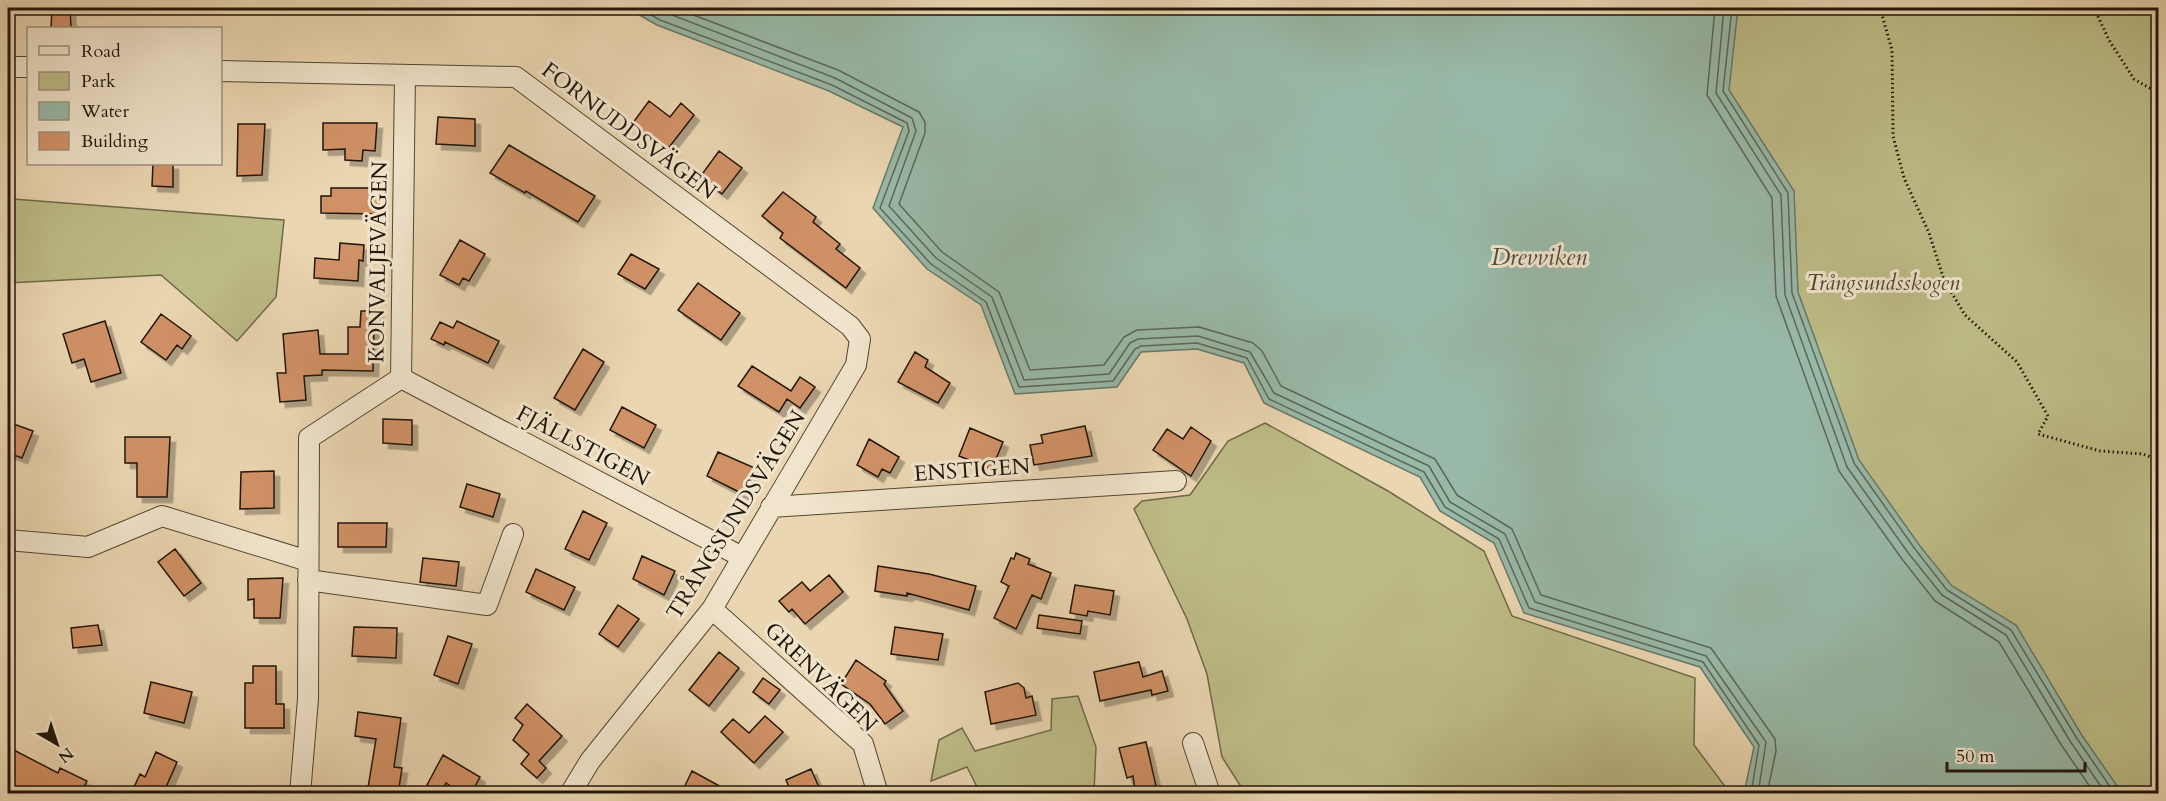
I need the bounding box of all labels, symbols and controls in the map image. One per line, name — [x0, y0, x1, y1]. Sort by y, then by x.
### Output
legend — [27, 27, 222, 165]
text: Road — [81, 39, 121, 64]
street label: FORNUDDSVÄGEN — [535, 55, 723, 207]
text: Park — [81, 69, 116, 94]
text: Water — [80, 99, 130, 124]
text: Building — [81, 129, 149, 154]
street label: KONVALJEVÄGEN — [361, 161, 395, 363]
water label: Drevviken — [1491, 241, 1587, 274]
park label: Trångsundsskogen — [1806, 268, 1960, 298]
street label: FJÄLLSTIGEN — [511, 398, 655, 494]
street label: TRÅNGSUNDSVÄGEN — [659, 404, 813, 625]
street label: ENSTIGEN — [913, 451, 1032, 489]
street label: GRENVÄGEN — [758, 615, 884, 739]
north arrow — [27, 714, 87, 774]
scale bar — [1947, 735, 2085, 773]
text: N — [53, 742, 78, 768]
text: 50 m — [1956, 744, 1995, 769]

